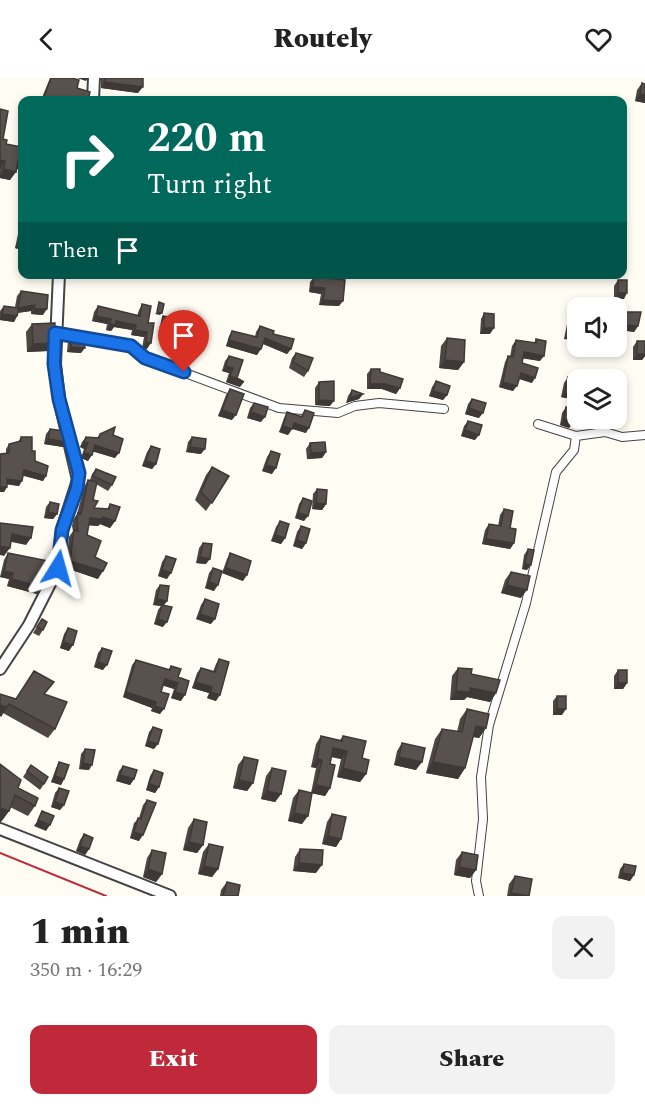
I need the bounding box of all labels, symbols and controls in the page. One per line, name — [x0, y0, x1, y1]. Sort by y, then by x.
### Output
text: Routely — [273, 18, 372, 60]
icon: back — [30, 23, 63, 56]
icon: heart — [582, 23, 615, 56]
text: 220 m — [147, 107, 266, 170]
icon: right — [48, 120, 126, 198]
text: Turn right — [147, 164, 272, 206]
text: Then — [48, 234, 99, 267]
icon: arrive — [111, 234, 144, 267]
map controls — [567, 297, 627, 429]
button: sound — [567, 297, 627, 357]
pin — [158, 310, 209, 372]
icon: arrive — [167, 319, 200, 352]
button: layers — [567, 369, 627, 429]
position arrow — [26, 536, 90, 600]
text: 1 min — [30, 905, 130, 960]
button: close — [552, 916, 615, 979]
text: 350 m · 16:29 — [30, 955, 142, 985]
button: Exit — [30, 1025, 317, 1094]
button: Share — [329, 1025, 615, 1094]

